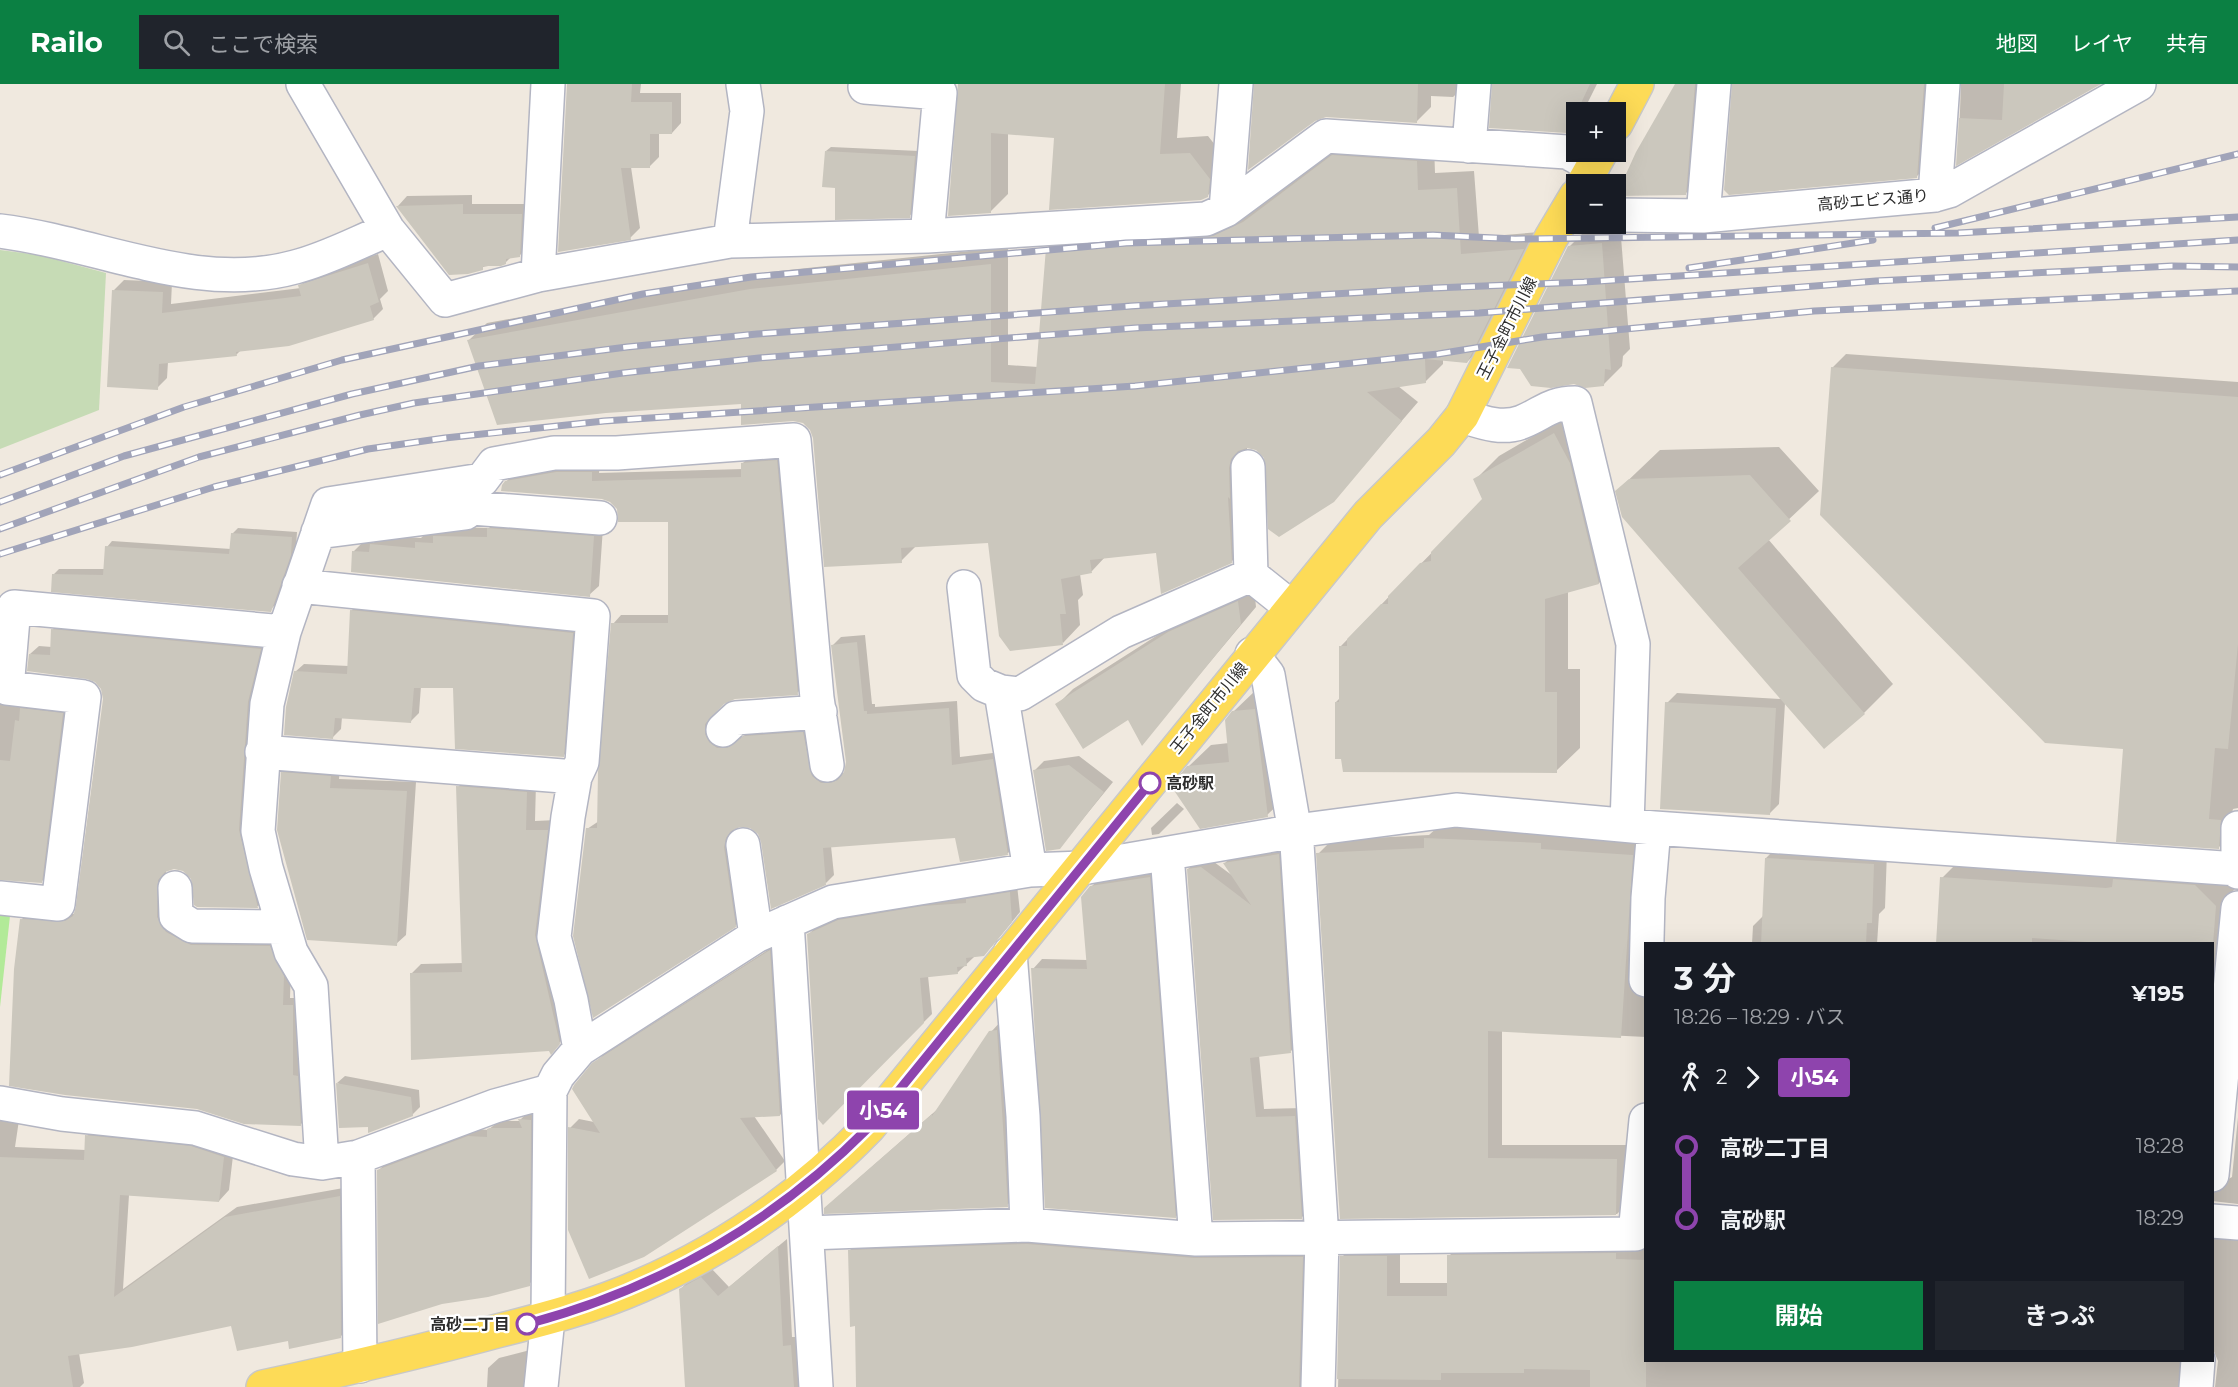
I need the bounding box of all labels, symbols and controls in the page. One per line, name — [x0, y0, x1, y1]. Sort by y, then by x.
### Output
search box — [139, 15, 559, 69]
text: Railo — [30, 25, 103, 59]
icon: search — [160, 26, 193, 59]
text: ここで検索 — [208, 31, 318, 58]
text: 地図 — [1996, 31, 2038, 56]
text: レイヤ — [2071, 31, 2133, 56]
text: 共有 — [2166, 31, 2208, 56]
map controls — [1566, 102, 1626, 234]
button: + — [1566, 102, 1626, 162]
button: − — [1566, 174, 1626, 234]
street label: 高砂エビス通り — [1816, 186, 1930, 214]
street label: 王子金町市川線 — [1473, 274, 1541, 382]
street label: 王子金町市川線 — [1166, 658, 1252, 758]
marker: 高砂駅 — [1139, 772, 1161, 794]
place label: 高砂駅 — [1166, 774, 1214, 793]
text: 3 分 — [1674, 958, 1736, 998]
text: ¥195 — [2131, 980, 2184, 1007]
text: 18:26 – 18:29 · バス — [1674, 1005, 1845, 1029]
icon: walk — [1674, 1061, 1707, 1094]
icon: forward — [1736, 1061, 1769, 1094]
text: 2 — [1716, 1065, 1727, 1089]
text: 小54 — [1790, 1065, 1838, 1090]
line badge: 小54 — [848, 1090, 918, 1130]
text: 小54 — [859, 1098, 907, 1123]
text: 18:28 — [2136, 1134, 2184, 1158]
text: 高砂二丁目 — [1720, 1135, 1830, 1162]
text: 18:29 — [2136, 1206, 2184, 1230]
text: 高砂駅 — [1720, 1207, 1786, 1234]
button: 開始 — [1674, 1281, 1923, 1350]
button: きっぷ — [1935, 1281, 2184, 1350]
marker: 高砂二丁目 — [516, 1313, 538, 1335]
place label: 高砂二丁目 — [430, 1315, 510, 1334]

